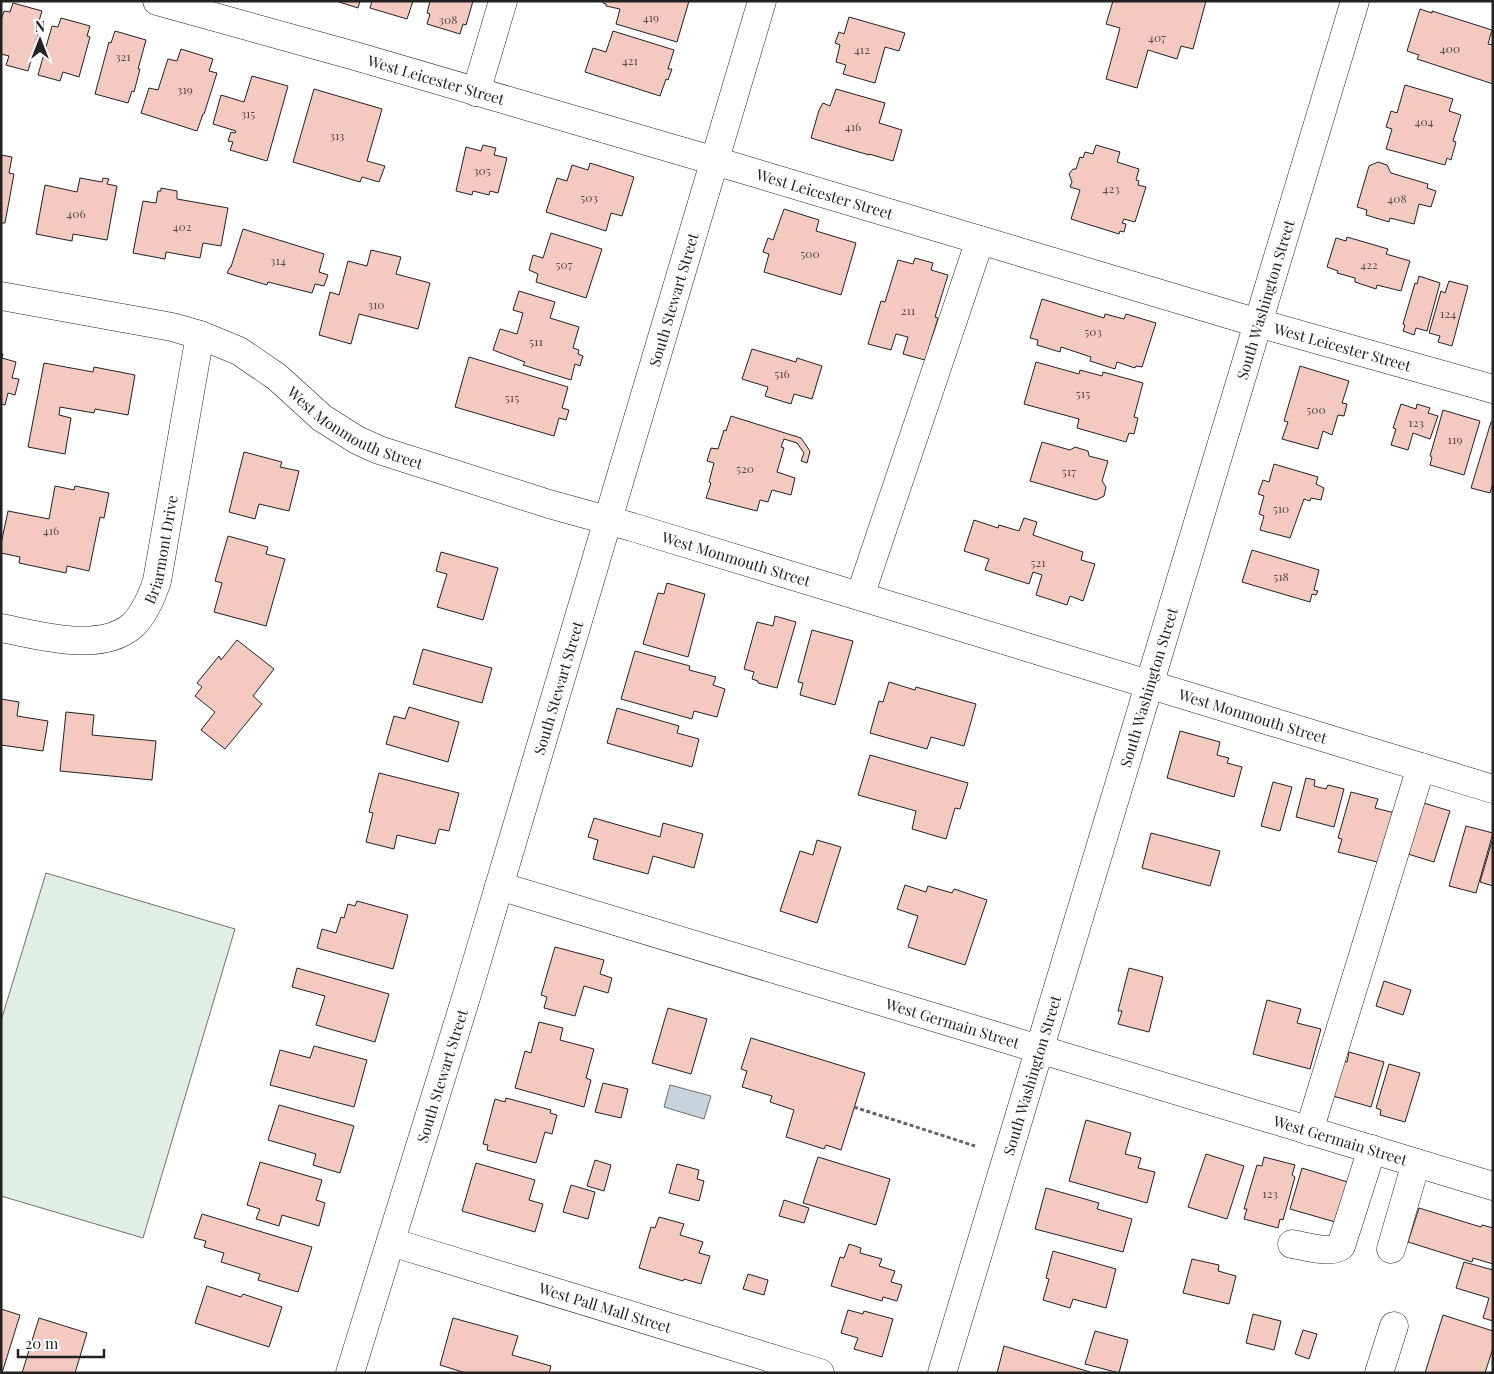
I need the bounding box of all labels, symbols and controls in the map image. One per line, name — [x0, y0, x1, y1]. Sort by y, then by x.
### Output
house number: 419 — [643, 9, 659, 25]
house number: 308 — [439, 11, 457, 27]
north arrow — [15, 15, 65, 65]
text: N — [35, 17, 45, 36]
house number: 407 — [1148, 29, 1166, 45]
house number: 400 — [1440, 40, 1460, 56]
house number: 412 — [854, 41, 870, 57]
house number: 321 — [115, 48, 131, 64]
street label: West Leicester Street — [364, 50, 507, 109]
house number: 421 — [622, 52, 639, 68]
house number: 319 — [177, 81, 193, 97]
house number: 315 — [241, 105, 255, 121]
house number: 404 — [1414, 113, 1434, 129]
house number: 416 — [845, 118, 861, 134]
house number: 313 — [329, 127, 345, 143]
house number: 305 — [473, 162, 491, 178]
street label: West Leicester Street — [753, 164, 896, 224]
house number: 423 — [1102, 180, 1120, 196]
house number: 503 — [580, 189, 598, 205]
house number: 408 — [1387, 190, 1407, 206]
house number: 406 — [66, 205, 86, 221]
street label: South Washington Street — [1232, 217, 1299, 382]
house number: 402 — [173, 218, 192, 234]
street label: South Stewart Street — [644, 230, 703, 369]
house number: 500 — [800, 245, 820, 261]
house number: 314 — [270, 252, 286, 268]
house number: 507 — [555, 256, 573, 272]
house number: 422 — [1360, 256, 1378, 272]
house number: 310 — [367, 296, 385, 312]
house number: 211 — [901, 302, 916, 318]
house number: 124 — [1440, 305, 1456, 321]
street label: West Leicester Street — [1271, 318, 1414, 376]
house number: 503 — [1084, 323, 1102, 339]
house number: 511 — [529, 333, 543, 349]
house number: 516 — [774, 365, 790, 381]
street label: West Monmouth Street — [283, 381, 426, 474]
house number: 515 — [1076, 385, 1090, 401]
house number: 515 — [505, 389, 519, 405]
house number: 500 — [1306, 401, 1326, 417]
house number: 123 — [1408, 414, 1424, 430]
house number: 119 — [1448, 431, 1463, 447]
house number: 520 — [736, 460, 754, 476]
house number: 517 — [1062, 463, 1076, 479]
street label: Briarmont Drive — [139, 493, 182, 607]
house number: 510 — [1273, 500, 1289, 516]
house number: 416 — [43, 522, 59, 538]
street label: West Monmouth Street — [659, 526, 814, 591]
house number: 521 — [1030, 554, 1046, 570]
house number: 518 — [1273, 568, 1289, 584]
street label: South Washington Street — [1115, 604, 1182, 770]
street label: South Stewart Street — [529, 618, 588, 757]
street label: West Monmouth Street — [1175, 684, 1330, 748]
street label: South Washington Street — [998, 992, 1065, 1158]
street label: West Germain Street — [883, 993, 1023, 1053]
street label: South Stewart Street — [412, 1006, 472, 1145]
street label: West Germain Street — [1270, 1110, 1410, 1170]
house number: 123 — [1262, 1185, 1278, 1201]
street label: West Pall Mall Street — [536, 1278, 674, 1337]
scale bar — [18, 1326, 104, 1358]
text: 20 m — [25, 1333, 59, 1353]

